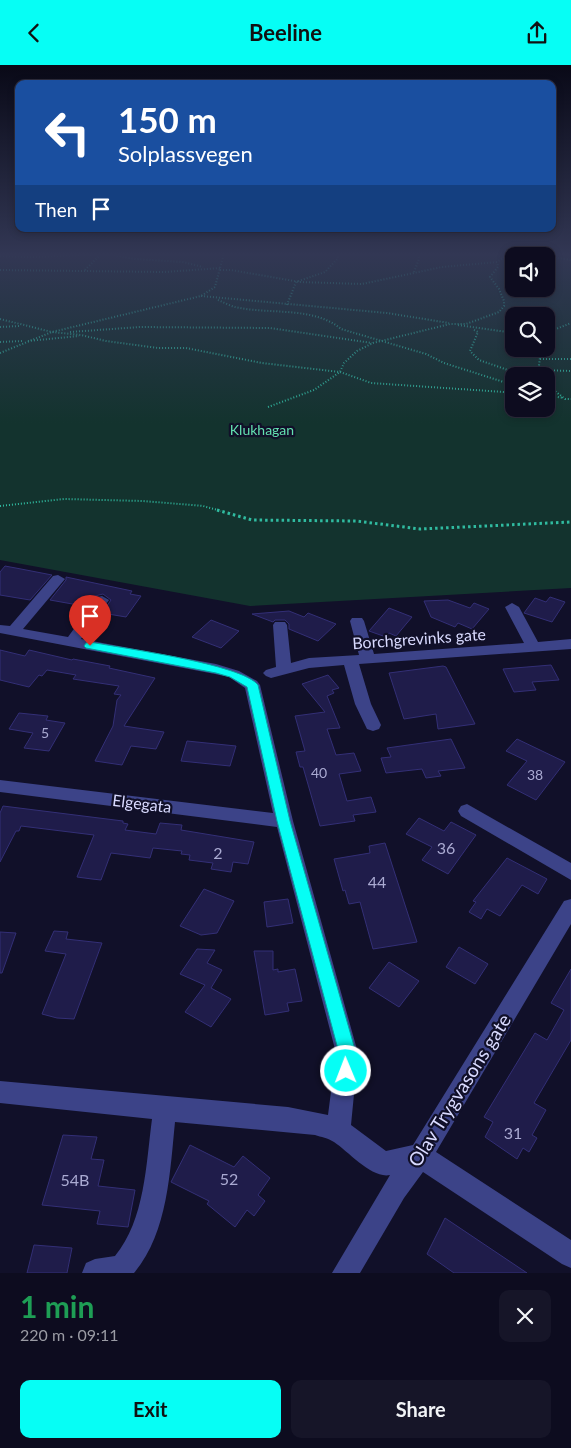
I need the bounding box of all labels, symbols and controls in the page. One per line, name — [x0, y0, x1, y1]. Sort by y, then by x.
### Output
icon: back — [20, 19, 48, 47]
text: Beeline — [249, 19, 322, 46]
icon: share — [523, 19, 551, 47]
text: 150 m — [118, 98, 217, 140]
icon: left — [35, 100, 100, 165]
text: Solplassvegen — [118, 140, 253, 167]
icon: arrive — [87, 195, 115, 223]
text: Then — [35, 198, 77, 221]
map controls — [505, 247, 555, 417]
button: sound — [505, 247, 555, 297]
button: search — [505, 307, 555, 357]
button: layers — [505, 367, 555, 417]
park label: Klukhagan — [230, 421, 294, 438]
pin — [69, 595, 111, 646]
icon: arrive — [76, 602, 104, 630]
street label: Borchgrevinks gate — [352, 624, 486, 652]
house number: 5 — [41, 724, 49, 741]
house number: 40 — [311, 764, 327, 781]
house number: 38 — [527, 766, 543, 783]
street label: Elgegata — [111, 790, 173, 816]
house number: 36 — [437, 838, 455, 857]
house number: 2 — [213, 843, 223, 862]
house number: 44 — [368, 872, 386, 891]
street label: Olav Trygvasons gate — [403, 1009, 515, 1171]
position arrow — [319, 1044, 371, 1096]
house number: 31 — [504, 1123, 522, 1142]
house number: 52 — [220, 1169, 238, 1188]
house number: 54B — [61, 1170, 89, 1189]
text: 1 min — [20, 1288, 94, 1324]
button: close — [499, 1290, 551, 1342]
text: 220 m · 09:11 — [20, 1325, 119, 1344]
button: Exit — [20, 1380, 281, 1438]
button: Share — [291, 1380, 551, 1438]

